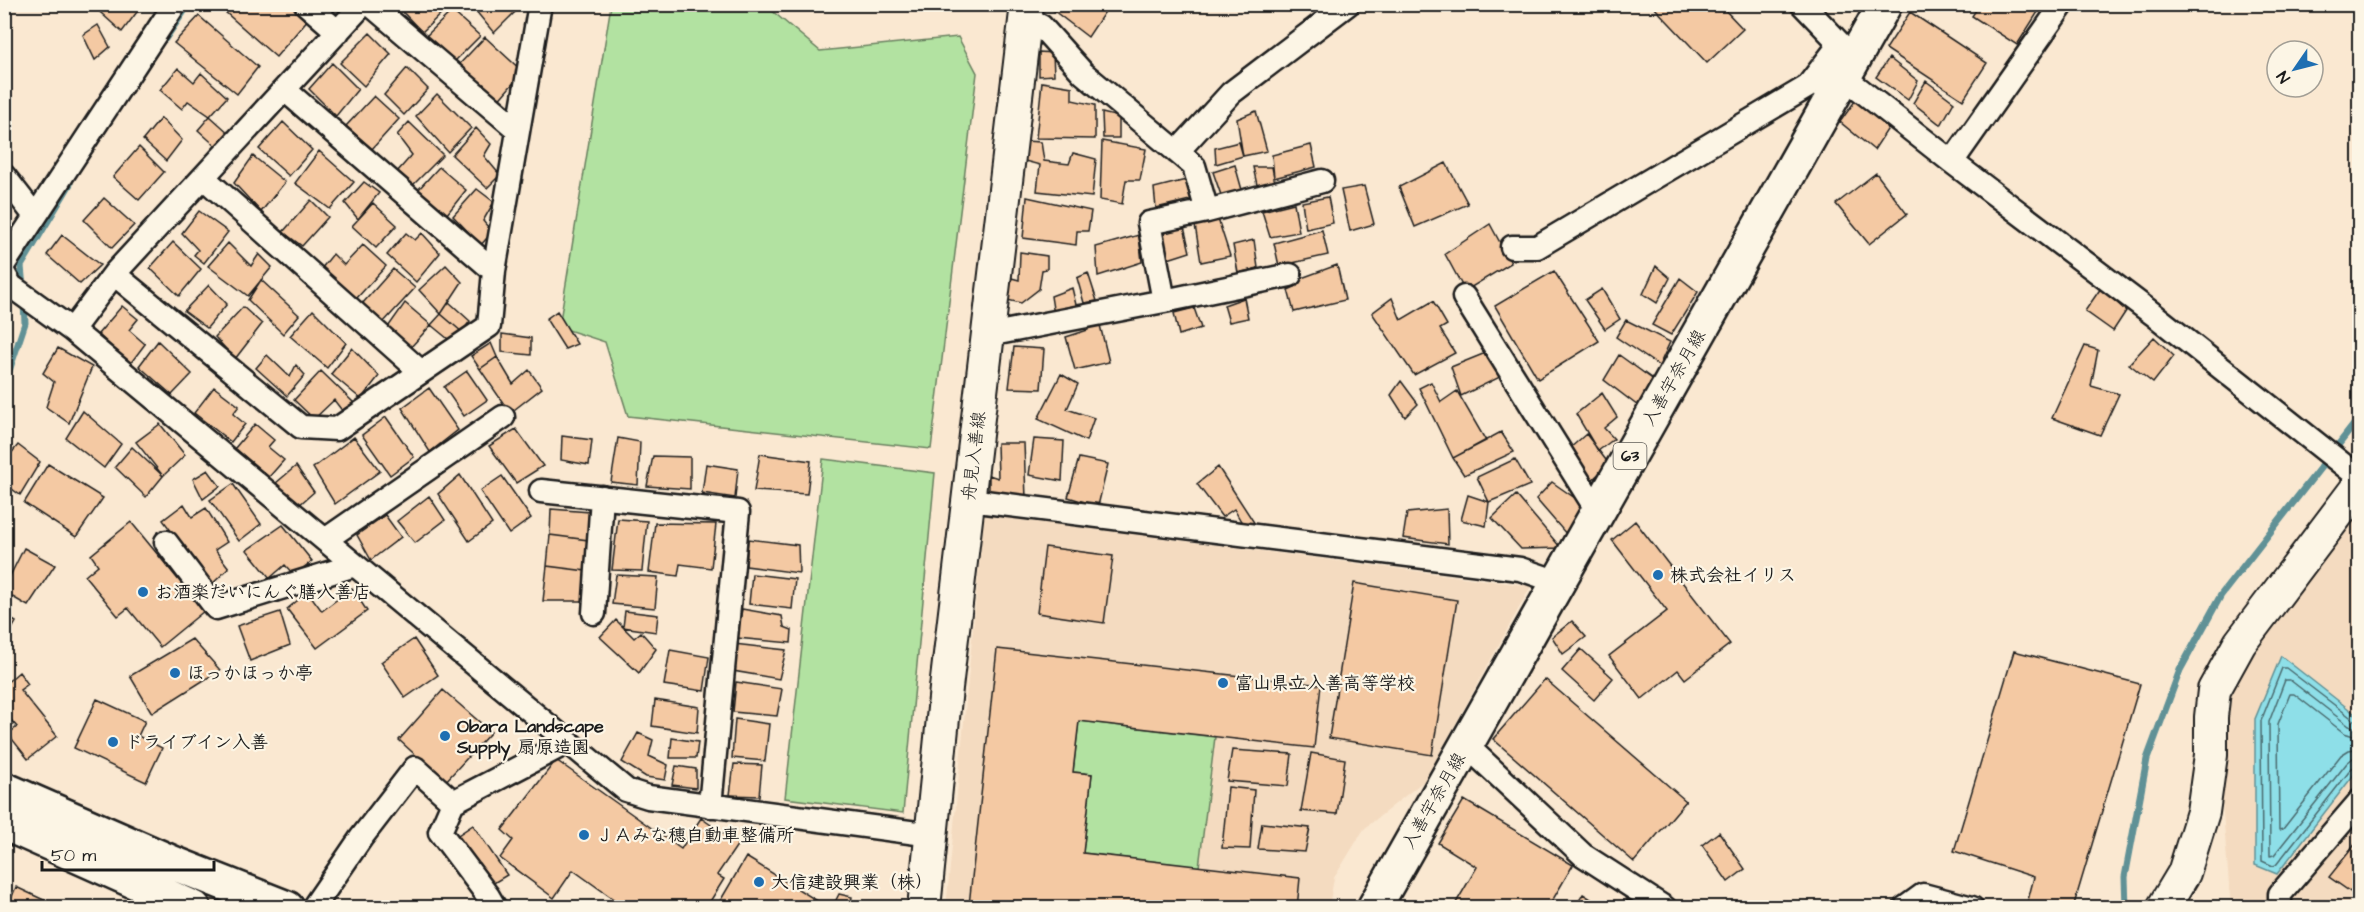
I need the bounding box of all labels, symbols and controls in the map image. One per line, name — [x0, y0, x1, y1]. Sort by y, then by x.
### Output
north arrow — [2265, 39, 2325, 99]
text: N — [2272, 67, 2295, 87]
street label: 入善宇奈月線 — [1636, 325, 1712, 431]
street label: 舟見入善線 — [956, 410, 992, 502]
road number: 63 — [1614, 443, 1646, 469]
place label: 株式会社イリス — [1670, 563, 1796, 588]
marker: 株式会社イリス — [1651, 568, 1665, 582]
place label: お酒楽だいにんぐ膳入善店 — [155, 580, 371, 605]
marker: お酒楽だいにんぐ膳入善店 — [136, 585, 150, 599]
place label: ほっかほっか亭 — [187, 661, 313, 686]
marker: ほっかほっか亭 — [168, 666, 182, 680]
place label: 富山県立入善高等学校 — [1235, 671, 1415, 696]
marker: 富山県立入善高等学校 — [1216, 676, 1230, 690]
place label: Obara Landscape Supply 扇原造園 — [456, 714, 604, 761]
marker: Obara Landscape Supply 扇原造園 — [438, 729, 452, 743]
place label: ドライブイン入善 — [125, 730, 268, 755]
marker: ドライブイン入善 — [106, 735, 120, 749]
street label: 入善宇奈月線 — [1396, 748, 1472, 854]
place label: ＪＡみな穂自動車整備所 — [596, 823, 794, 848]
marker: ＪＡみな穂自動車整備所 — [577, 828, 591, 842]
scale bar — [42, 834, 214, 872]
text: 50 m — [51, 843, 96, 868]
place label: 大信建設興業（株） — [771, 870, 933, 895]
marker: 大信建設興業（株） — [752, 875, 766, 889]

